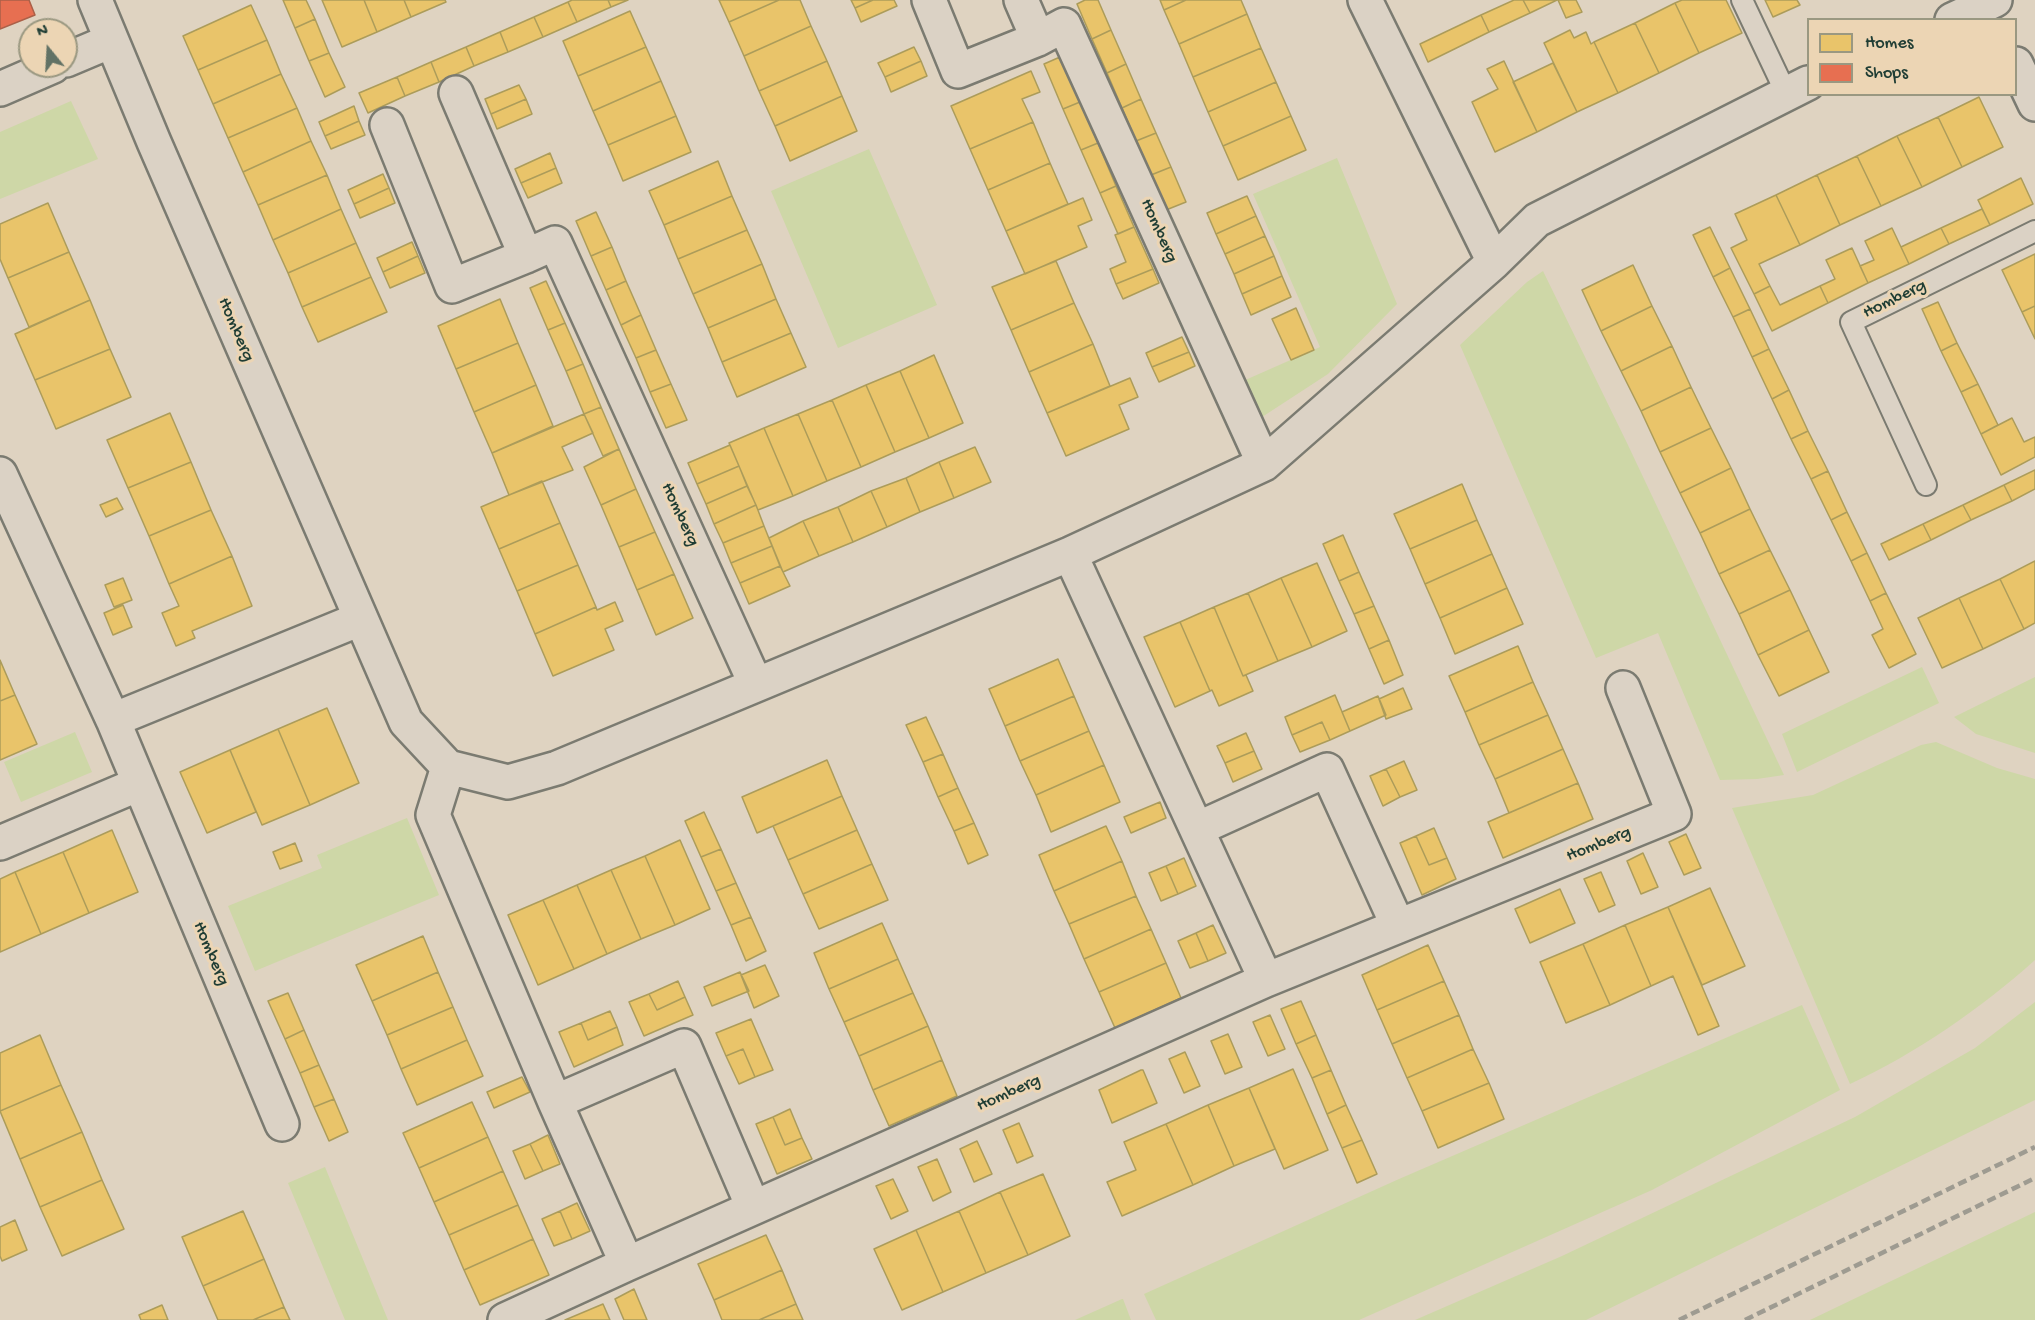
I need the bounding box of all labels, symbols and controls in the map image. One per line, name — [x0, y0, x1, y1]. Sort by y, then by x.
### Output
north arrow — [18, 18, 78, 78]
legend — [1807, 18, 2017, 96]
text: N — [35, 22, 51, 43]
text: Homes — [1865, 33, 1913, 54]
text: Shops — [1865, 63, 1908, 84]
street label: Homberg — [1134, 196, 1182, 266]
street label: Homberg — [1860, 275, 1930, 325]
street label: Homberg — [212, 295, 258, 365]
street label: Homberg — [655, 480, 703, 550]
street label: Homberg — [1564, 822, 1634, 868]
street label: Homberg — [187, 919, 233, 989]
street label: Homberg — [974, 1070, 1044, 1118]

